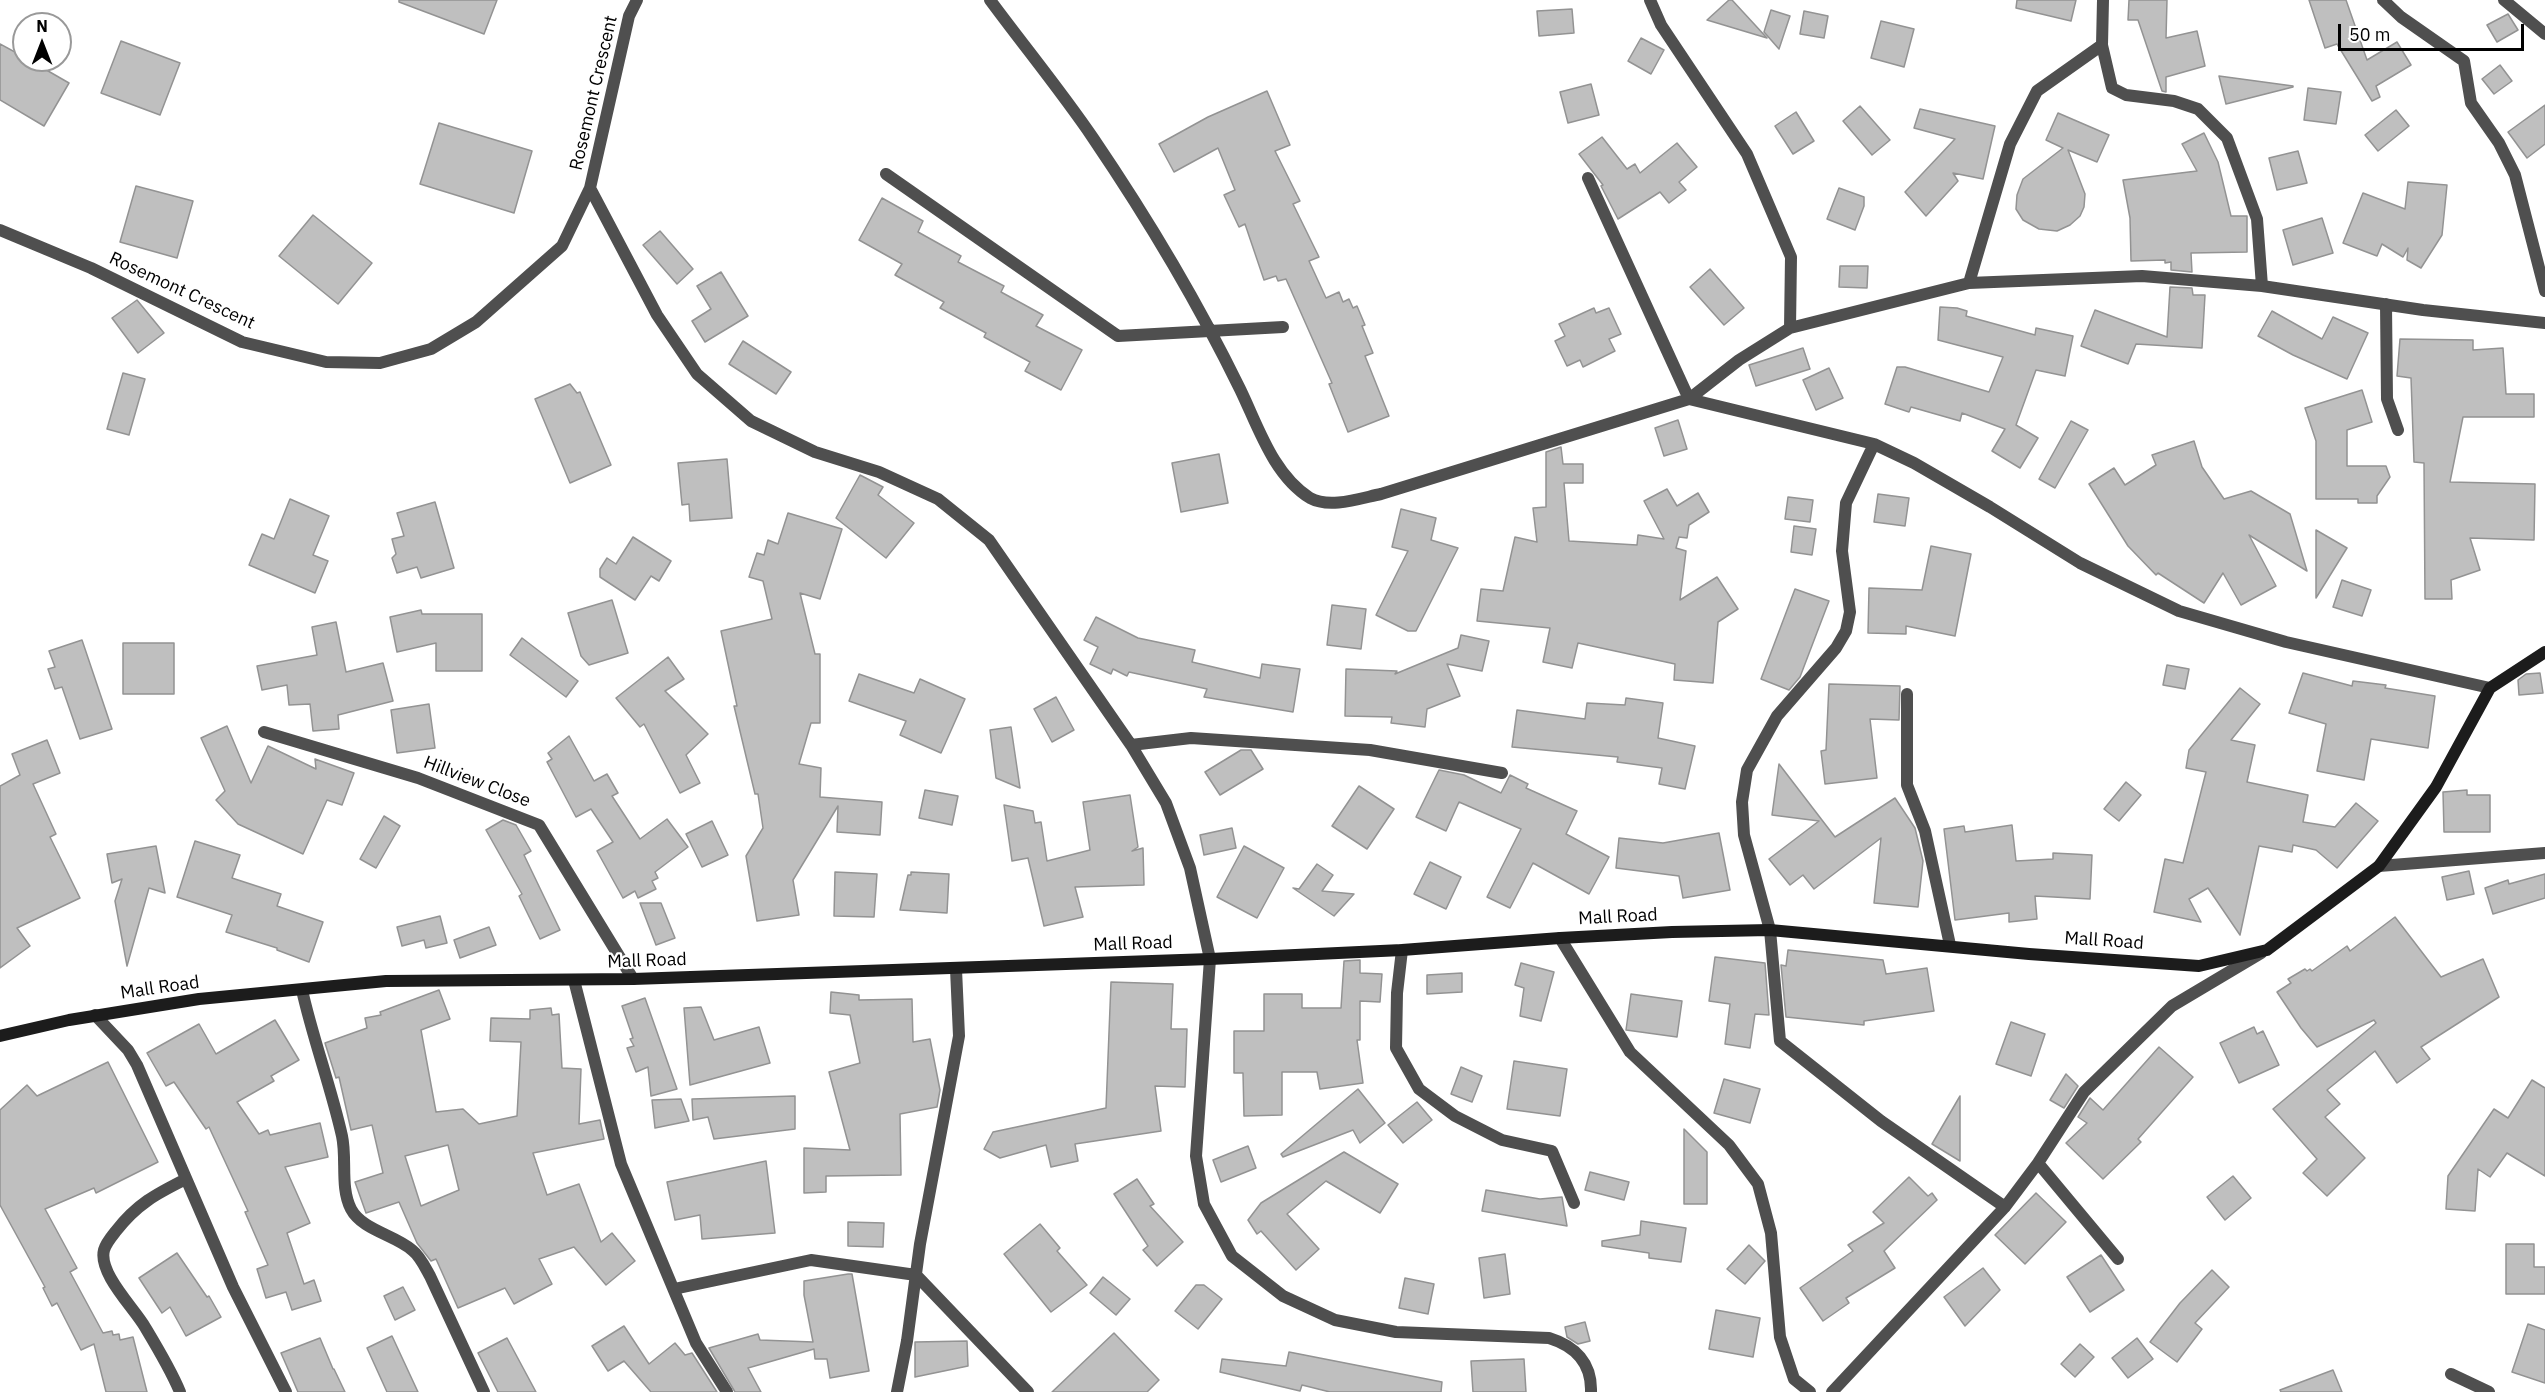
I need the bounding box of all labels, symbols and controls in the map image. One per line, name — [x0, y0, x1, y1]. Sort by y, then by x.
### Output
north arrow — [12, 12, 72, 72]
scale bar — [2341, 12, 2527, 50]
street label: Rosemont Crescent — [566, 13, 622, 173]
text: N — [36, 16, 48, 36]
text: 50 m — [2349, 23, 2391, 46]
street label: Rosemont Crescent — [106, 248, 258, 334]
street label: Hillview Close — [420, 752, 534, 812]
street label: Mall Road — [1578, 904, 1658, 930]
street label: Mall Road — [2064, 927, 2144, 955]
street label: Mall Road — [1093, 932, 1173, 956]
street label: Mall Road — [607, 949, 687, 973]
street label: Mall Road — [119, 972, 201, 1004]

